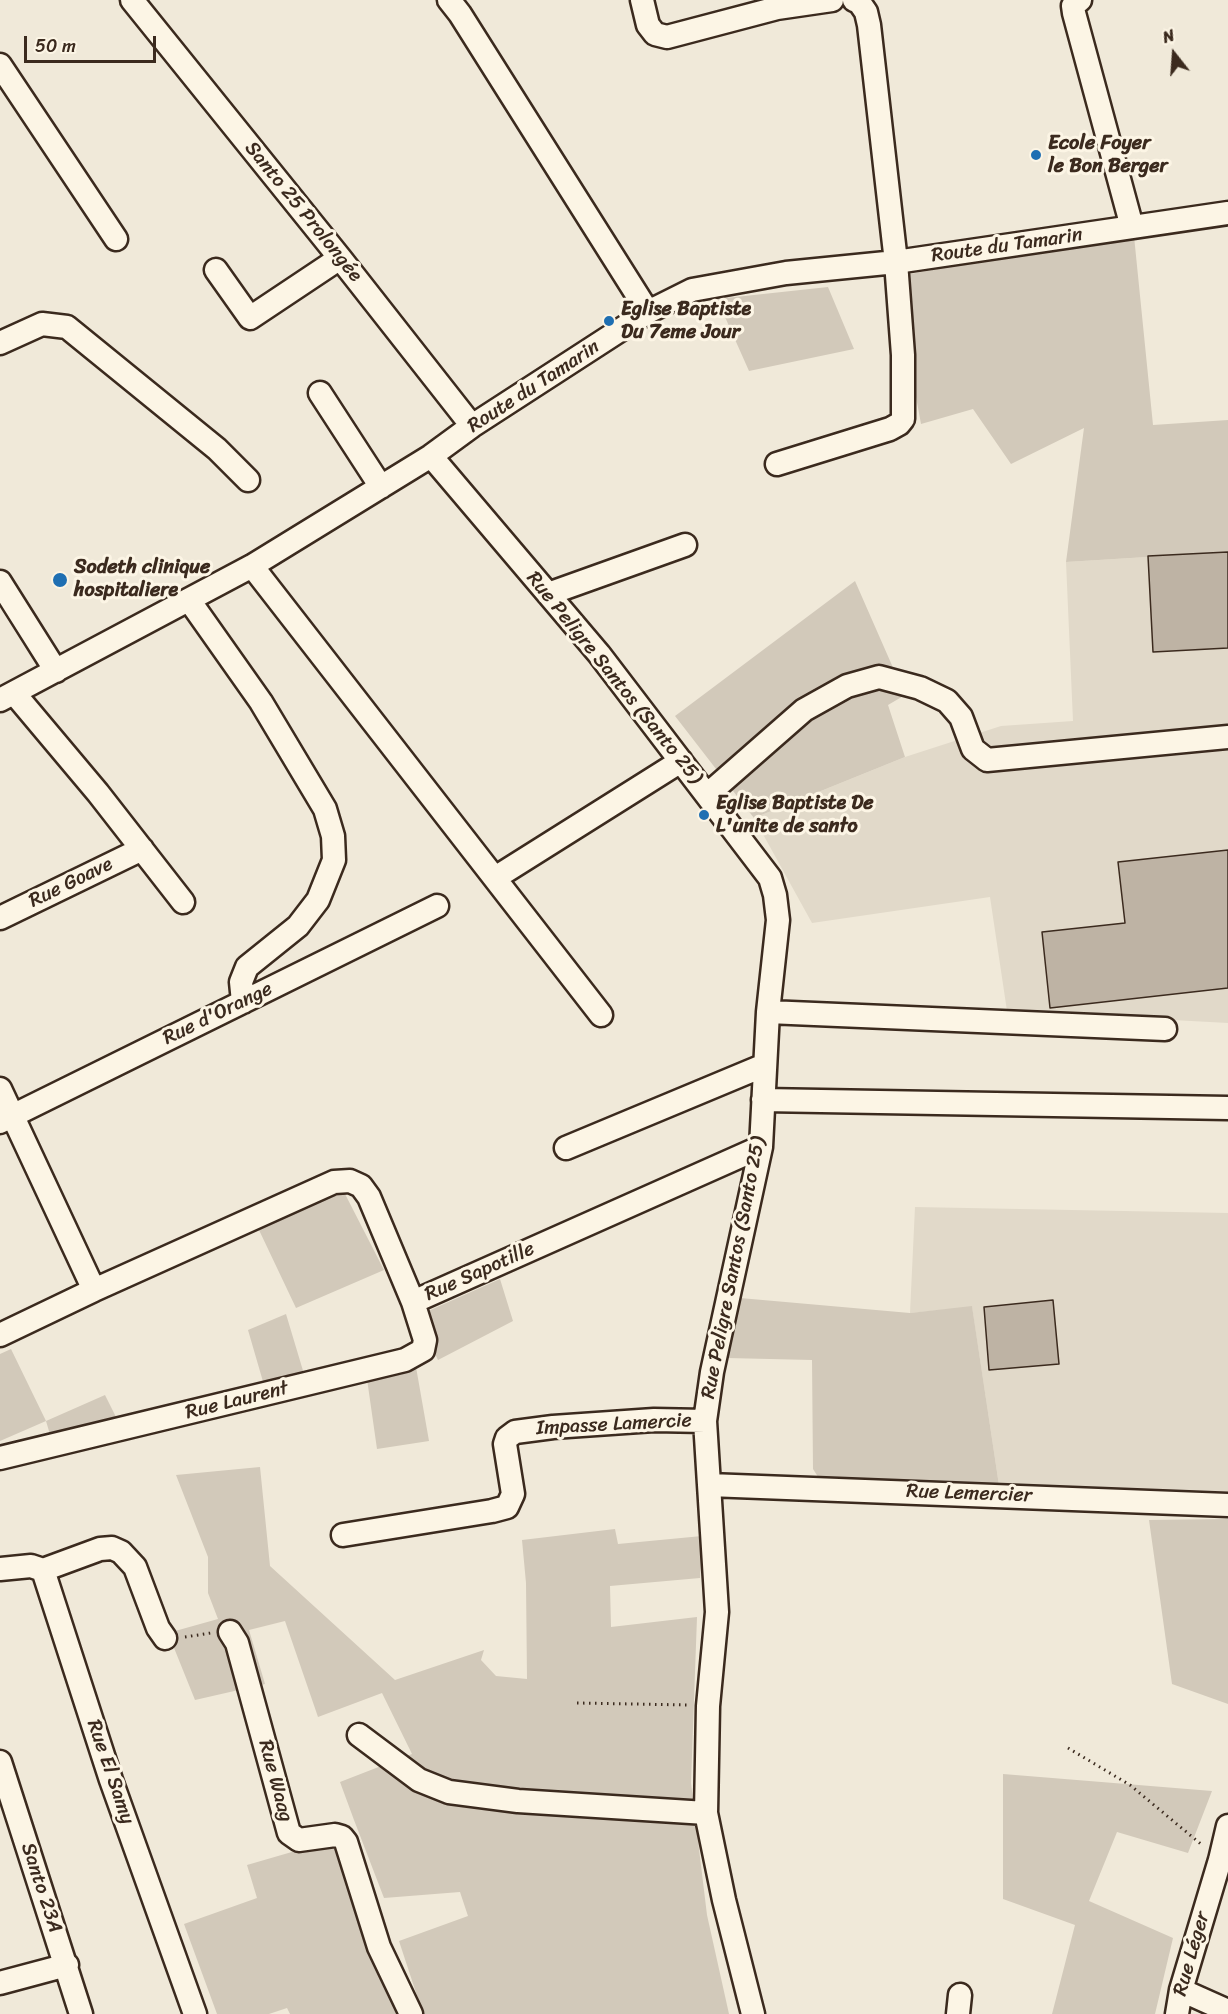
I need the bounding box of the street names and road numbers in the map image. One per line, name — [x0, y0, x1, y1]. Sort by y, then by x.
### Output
street label: Santo 25 Prolongée — [239, 137, 367, 287]
street label: Route du Tamarin — [930, 224, 1084, 268]
street label: Route du Tamarin — [464, 335, 604, 439]
street label: Rue Peligre Santos (Santo 25) — [521, 567, 707, 789]
street label: Rue Goave — [25, 853, 117, 913]
street label: Rue d'Orange — [159, 977, 277, 1051]
street label: Rue Peligre Santos (Santo 25) — [697, 1135, 771, 1401]
street label: Rue Sapotille — [421, 1237, 539, 1307]
street label: Rue Laurent — [183, 1377, 291, 1425]
street label: Impasse Lamercie — [536, 1409, 692, 1441]
street label: Rue Lemercier — [906, 1480, 1032, 1508]
street label: Rue El Samy — [81, 1717, 139, 1827]
street label: Rue Waag — [253, 1737, 297, 1825]
street label: Santo 23A — [15, 1840, 67, 1936]
street label: Rue Léger — [1169, 1909, 1215, 1999]

